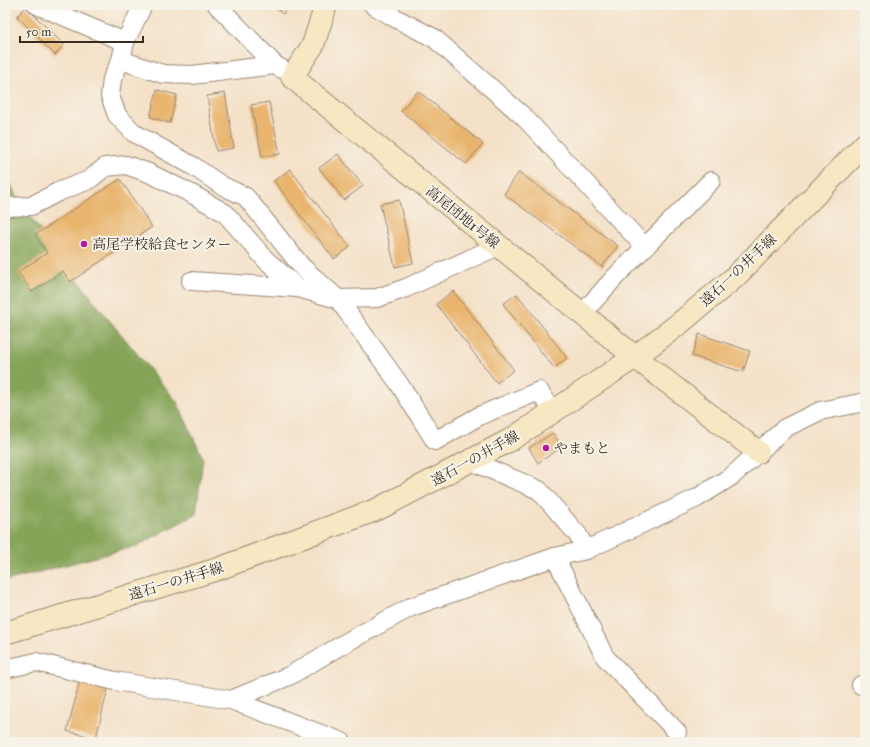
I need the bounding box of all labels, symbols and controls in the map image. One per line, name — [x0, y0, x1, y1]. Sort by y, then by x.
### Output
scale bar — [20, 18, 143, 44]
text: 50 m — [26, 25, 51, 39]
street label: 高尾団地1号線 — [423, 183, 503, 252]
street label: 遠石一の井手線 — [697, 231, 780, 310]
place label: 高尾学校給食センター — [92, 236, 231, 253]
marker: 高尾学校給食センター — [79, 239, 89, 249]
street label: 遠石一の井手線 — [428, 427, 522, 490]
place label: やまもと — [554, 440, 610, 457]
marker: やまもと — [541, 443, 551, 453]
street label: 遠石一の井手線 — [127, 559, 225, 604]

